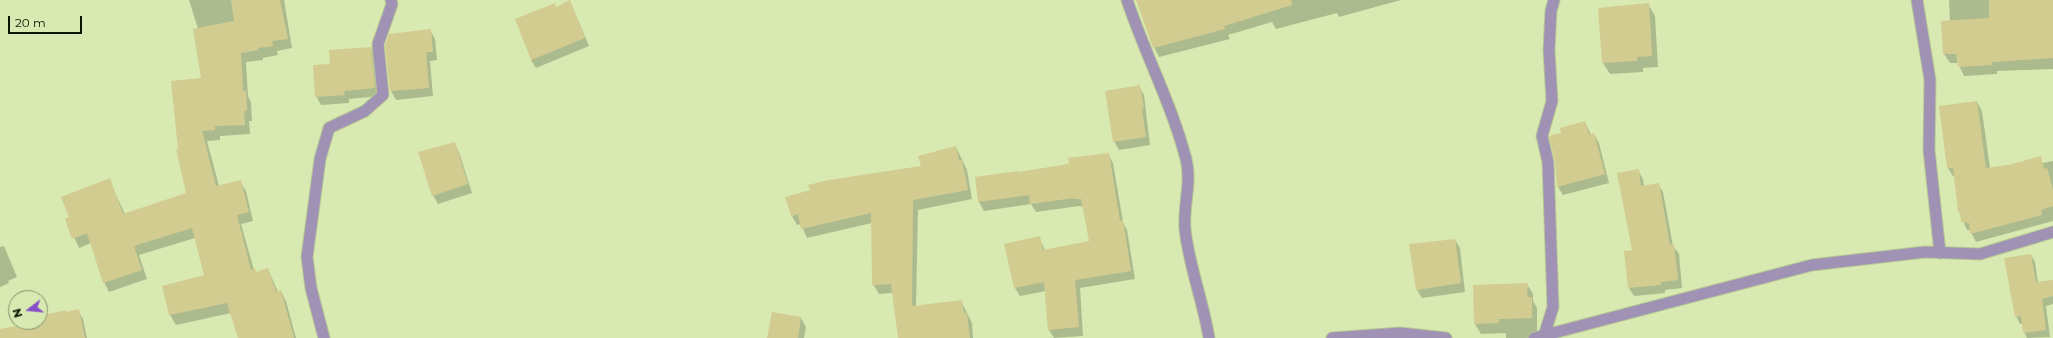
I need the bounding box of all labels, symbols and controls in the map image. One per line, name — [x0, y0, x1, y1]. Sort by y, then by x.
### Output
scale bar — [10, 8, 84, 34]
text: 20 m — [15, 15, 46, 30]
north arrow — [8, 290, 48, 330]
text: N — [9, 307, 25, 319]

